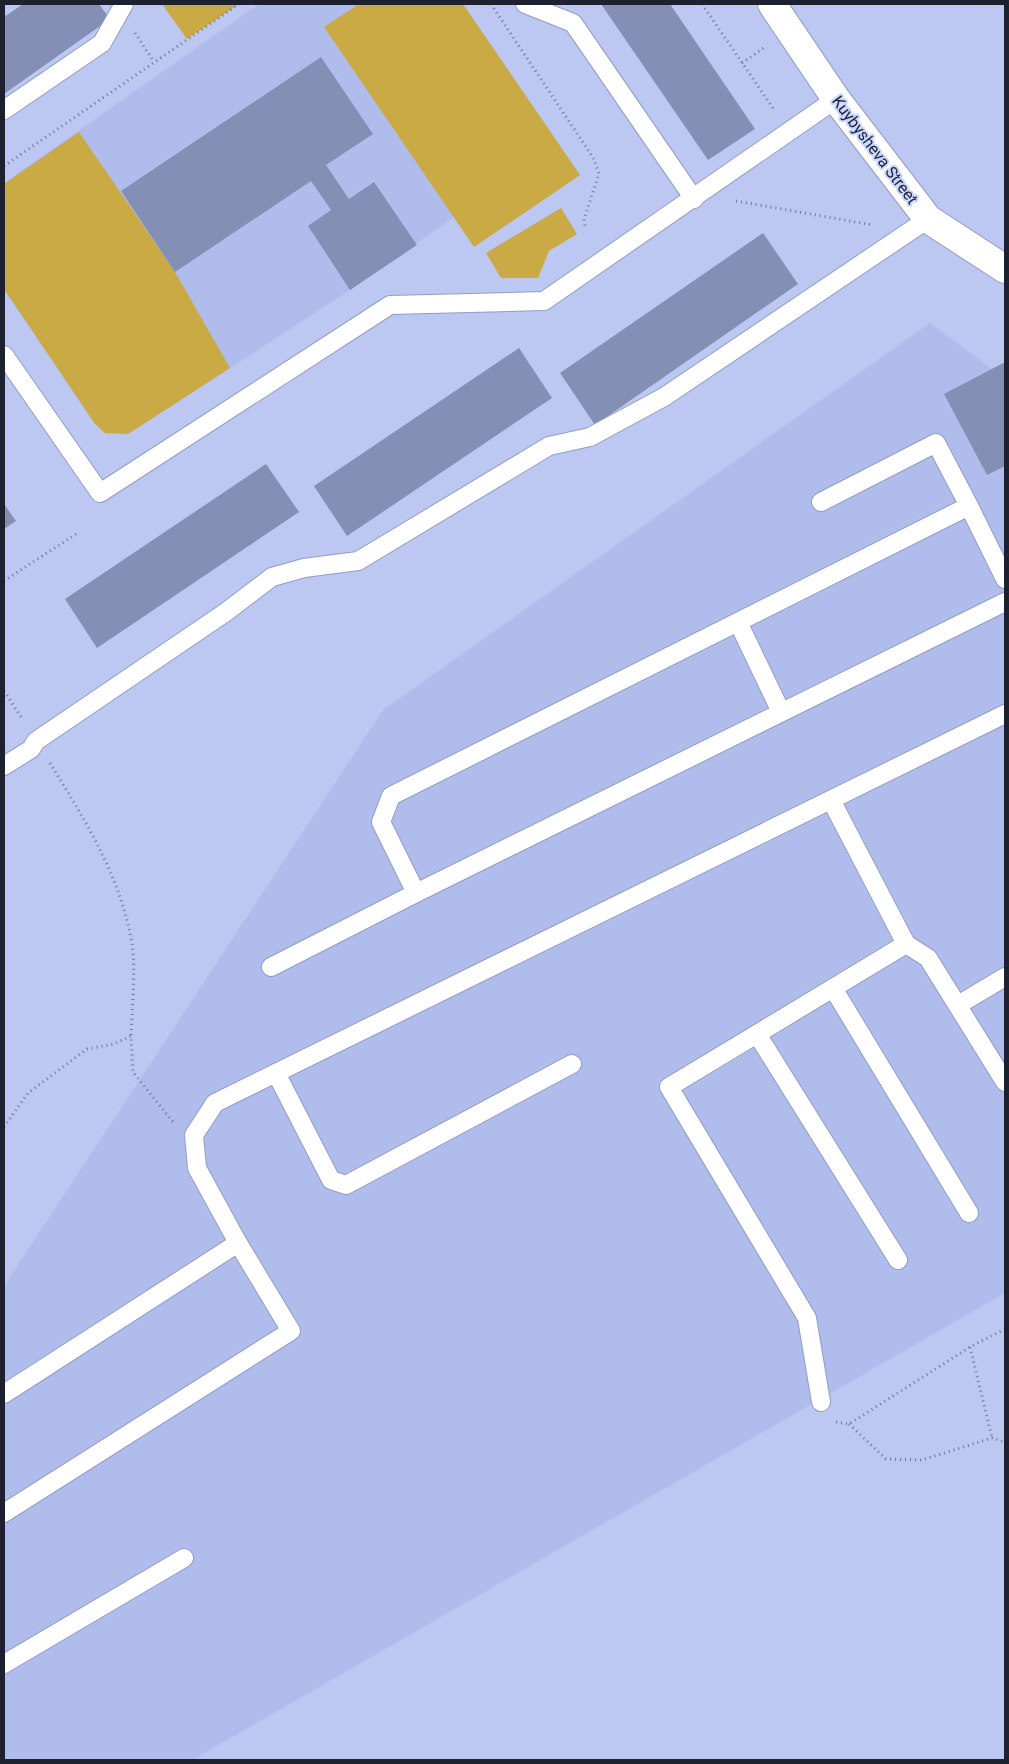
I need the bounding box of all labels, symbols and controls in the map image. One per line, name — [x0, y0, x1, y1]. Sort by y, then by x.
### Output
street label: Kuybysheva Street — [828, 92, 922, 208]

